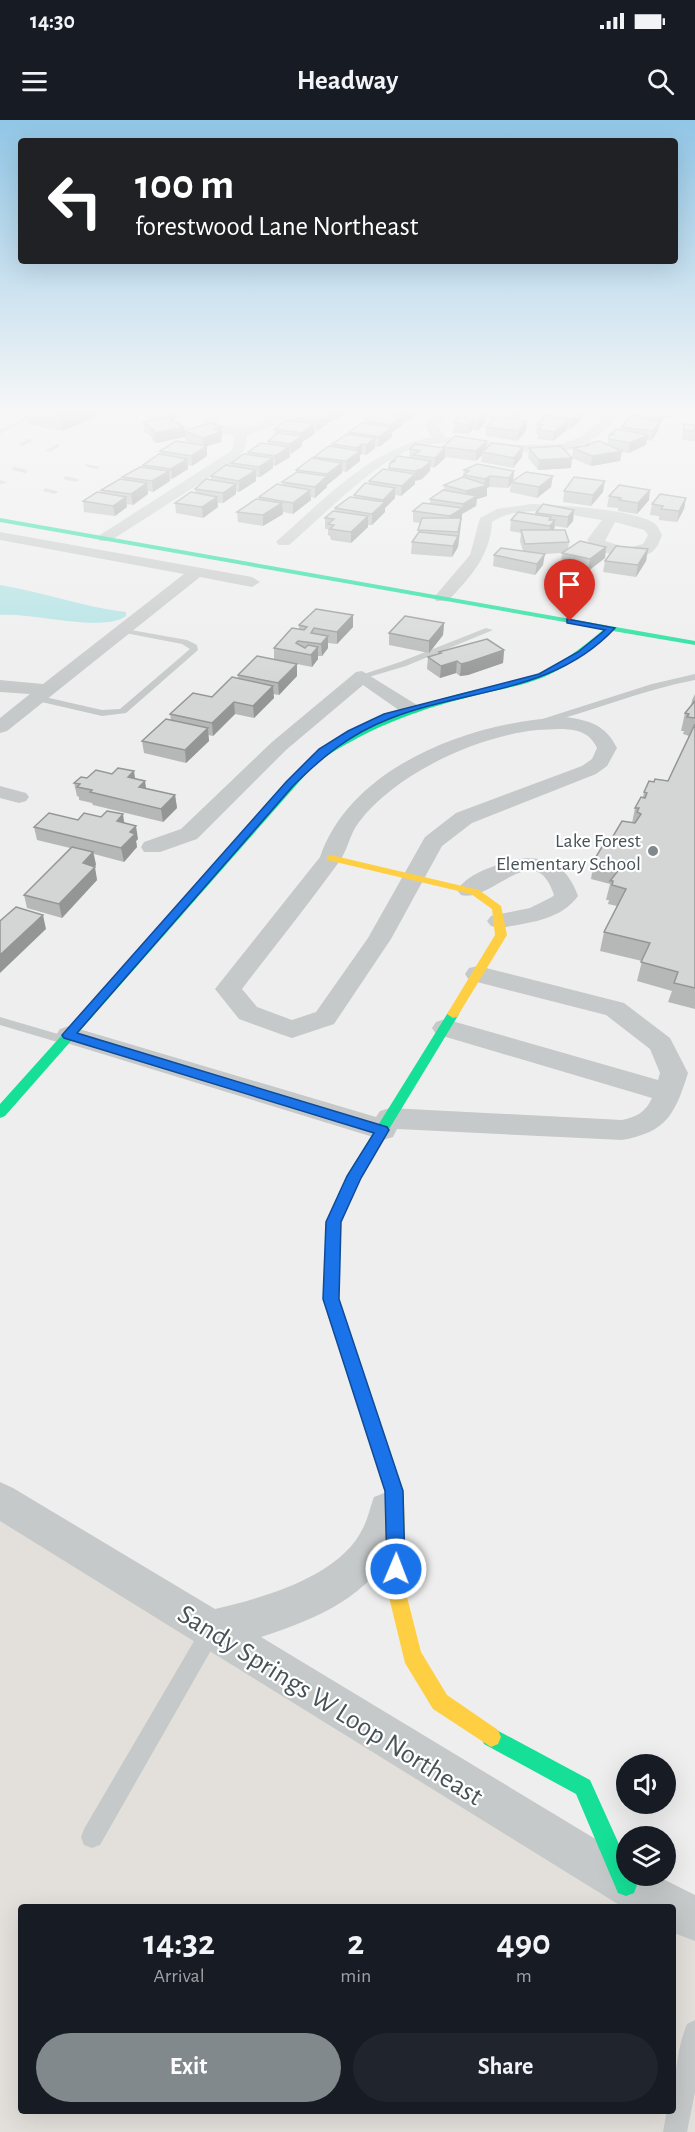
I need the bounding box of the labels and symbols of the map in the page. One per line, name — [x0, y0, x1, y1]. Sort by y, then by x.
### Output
pin — [544, 559, 595, 621]
place label: Lake Forest Elementary School — [496, 831, 642, 874]
marker: Lake Forest Elementary School — [646, 844, 660, 858]
position arrow — [364, 1537, 428, 1601]
street label: Sandy Springs W Loop Northeast — [172, 1600, 487, 1811]

